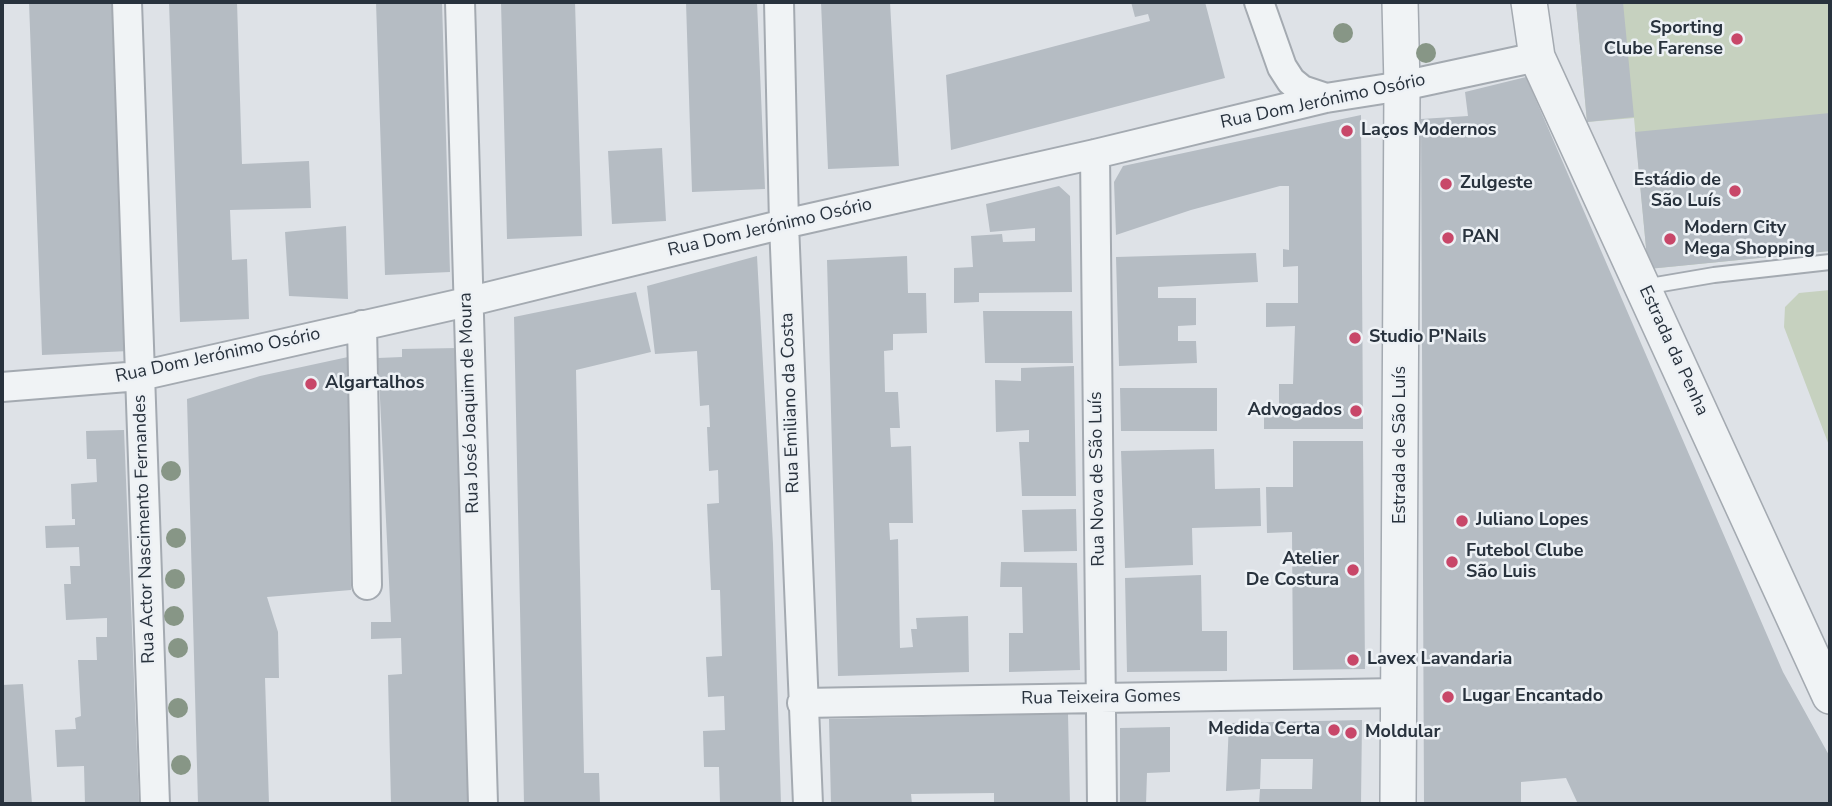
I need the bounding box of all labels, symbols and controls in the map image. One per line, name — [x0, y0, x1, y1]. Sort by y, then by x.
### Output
place label: Sporting Clube Farense — [1604, 18, 1723, 60]
marker: Sporting Clube Farense — [1729, 31, 1745, 47]
street label: Rua Dom Jerónimo Osório — [1219, 70, 1427, 134]
place label: Laços Modernos — [1361, 120, 1497, 142]
marker: Laços Modernos — [1339, 123, 1355, 139]
place label: Estádio de São Luís — [1634, 170, 1721, 212]
place label: Zulgeste — [1460, 173, 1533, 195]
marker: Zulgeste — [1438, 176, 1454, 192]
marker: Estádio de São Luís — [1727, 183, 1743, 199]
street label: Rua Dom Jerónimo Osório — [666, 194, 874, 262]
place label: Modern City Mega Shopping — [1684, 218, 1815, 260]
place label: PAN — [1462, 227, 1499, 249]
marker: PAN — [1440, 230, 1456, 246]
marker: Modern City Mega Shopping — [1662, 231, 1678, 247]
street label: Estrada da Penha — [1633, 283, 1713, 419]
street label: Rua José Joaquim de Moura — [455, 292, 485, 514]
street label: Rua Emiliano da Costa — [777, 312, 805, 494]
street label: Rua Dom Jerónimo Osório — [114, 324, 322, 388]
place label: Studio P'Nails — [1369, 327, 1487, 349]
marker: Studio P'Nails — [1347, 330, 1363, 346]
street label: Estrada de São Luís — [1390, 366, 1412, 524]
place label: Algartalhos — [325, 373, 425, 395]
marker: Algartalhos — [303, 376, 319, 392]
street label: Rua Nova de São Luís — [1086, 391, 1110, 567]
street label: Rua Actor Nascimento Fernandes — [130, 394, 160, 664]
place label: Advogados — [1248, 400, 1342, 422]
marker: Advogados — [1348, 403, 1364, 419]
place label: Juliano Lopes — [1476, 510, 1588, 532]
marker: Juliano Lopes — [1454, 513, 1470, 529]
place label: Futebol Clube São Luis — [1466, 541, 1584, 584]
place label: Atelier De Costura — [1246, 549, 1339, 592]
marker: Futebol Clube São Luis — [1444, 554, 1460, 570]
marker: Atelier De Costura — [1345, 562, 1361, 578]
place label: Lavex Lavandaria — [1367, 649, 1512, 671]
marker: Lavex Lavandaria — [1345, 652, 1361, 668]
street label: Rua Teixeira Gomes — [1021, 686, 1181, 710]
place label: Lugar Encantado — [1462, 686, 1603, 708]
marker: Lugar Encantado — [1440, 689, 1456, 705]
place label: Medida Certa — [1208, 719, 1320, 741]
marker: Medida Certa — [1326, 722, 1342, 738]
place label: Moldular — [1365, 722, 1441, 744]
marker: Moldular — [1343, 725, 1359, 741]

